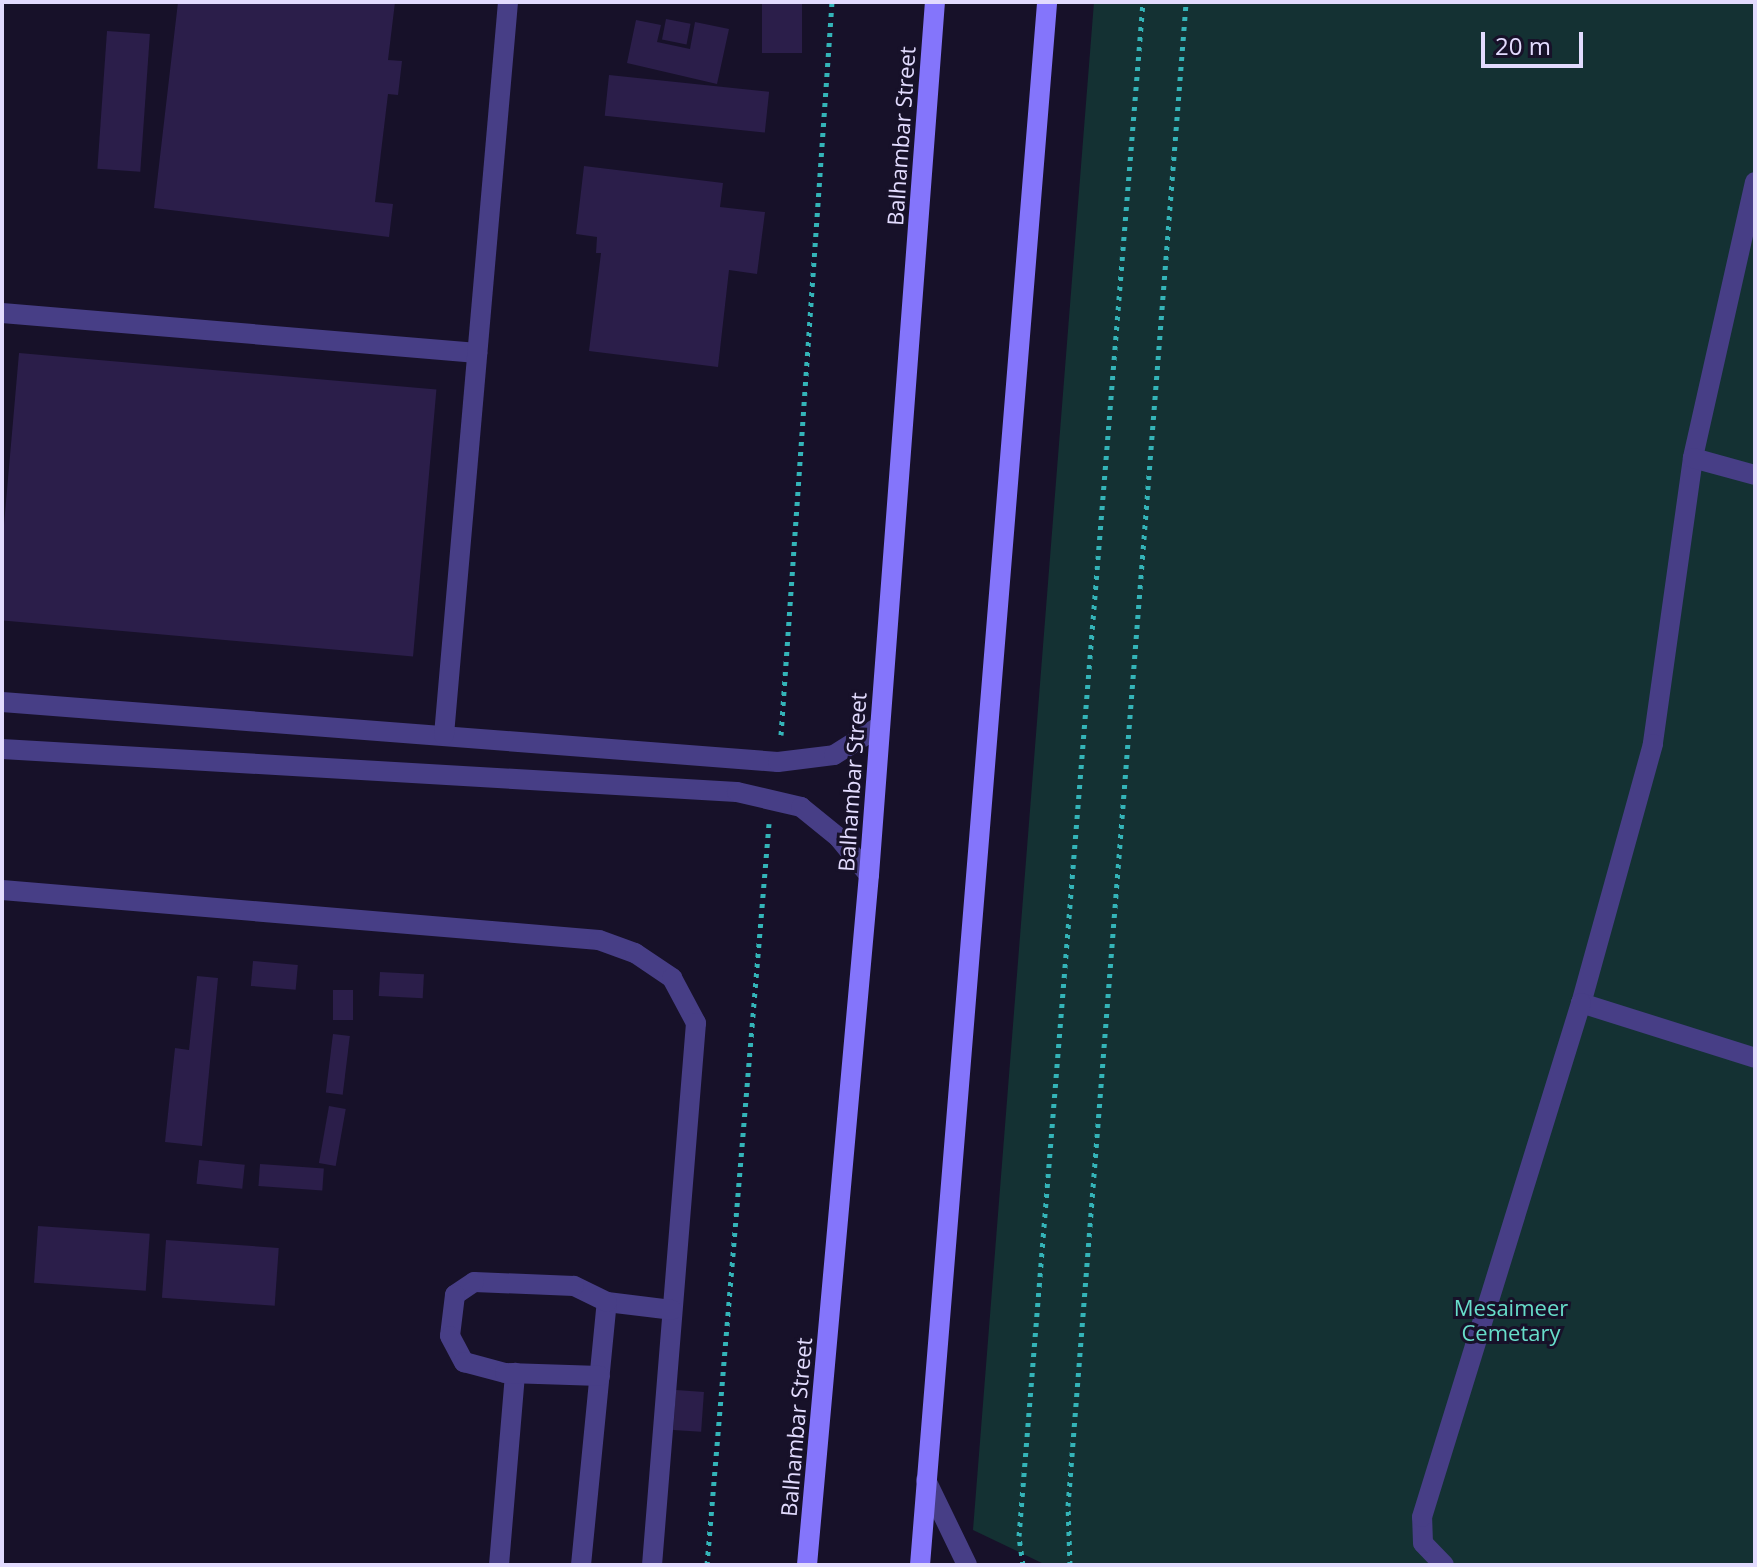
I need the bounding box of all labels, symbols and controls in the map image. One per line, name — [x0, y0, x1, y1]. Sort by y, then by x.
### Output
scale bar — [1485, 16, 1587, 66]
text: 20 m — [1495, 29, 1551, 62]
street label: Balhambar Street — [882, 45, 920, 227]
street label: Balhambar Street — [833, 691, 871, 873]
park label: Mesaimeer Cemetary — [1454, 1294, 1568, 1346]
street label: Balhambar Street — [775, 1336, 817, 1518]

